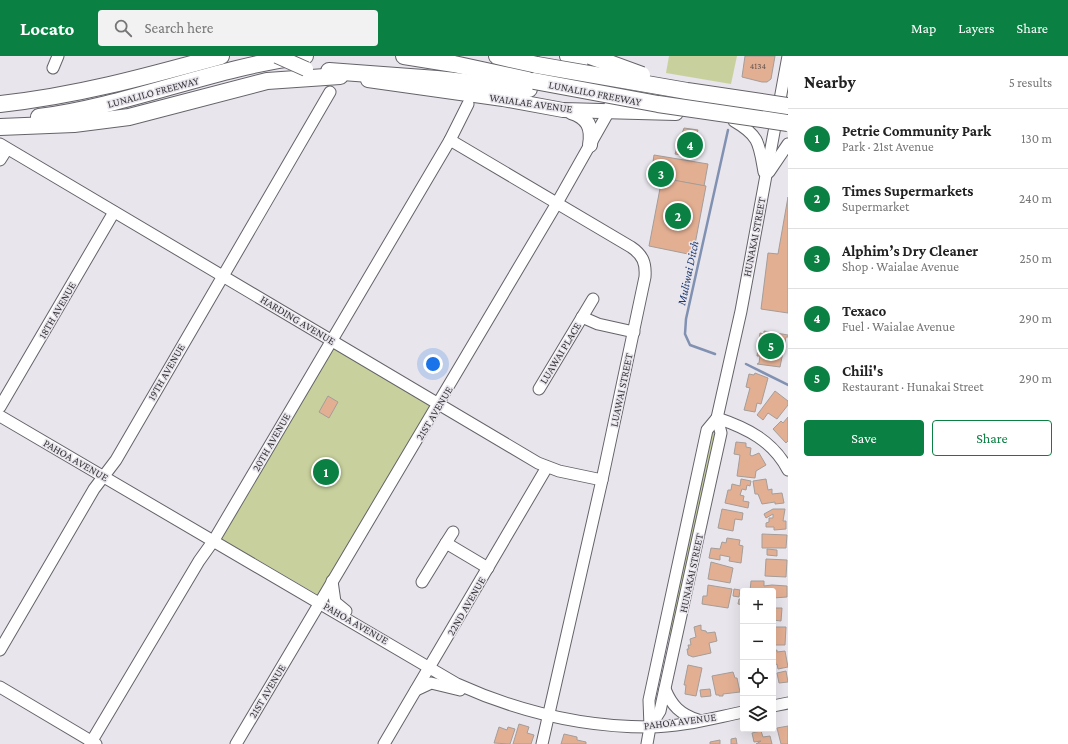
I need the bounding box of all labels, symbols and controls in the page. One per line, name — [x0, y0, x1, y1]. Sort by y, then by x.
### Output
search box — [98, 10, 378, 46]
icon: search — [112, 17, 134, 39]
text: Locato — [20, 18, 74, 39]
text: Search here — [144, 20, 213, 36]
text: Map — [911, 20, 936, 36]
text: Layers — [958, 20, 995, 36]
text: Share — [1017, 20, 1048, 36]
house number: 4134 — [750, 61, 767, 71]
text: Nearby — [804, 73, 856, 92]
street label: LUNALILO FREEWAY — [106, 74, 200, 110]
text: 5 results — [1009, 75, 1052, 90]
street label: LUNALILO FREEWAY — [548, 78, 643, 108]
street label: WAIALAE AVENUE — [489, 91, 573, 115]
text: Petrie Community Park — [842, 123, 991, 139]
pin: 4 — [677, 130, 703, 160]
text: 1 — [815, 131, 819, 146]
text: 130 m — [1021, 131, 1052, 146]
text: Park · 21st Avenue — [842, 139, 934, 154]
pin: 3 — [648, 159, 674, 189]
text: Times Supermarkets — [842, 183, 973, 199]
text: 2 — [814, 191, 820, 206]
text: 240 m — [1019, 191, 1052, 206]
street label: HUNAKAI STREET — [740, 196, 768, 278]
text: Supermarket — [842, 199, 909, 214]
pin: 2 — [665, 201, 691, 231]
water label: Muliwai Ditch — [674, 239, 702, 308]
text: Alphim’s Dry Cleaner — [842, 243, 978, 259]
text: 3 — [814, 251, 820, 266]
text: 250 m — [1019, 251, 1052, 266]
text: Shop · Waialae Avenue — [842, 259, 959, 274]
street label: 18TH AVENUE — [36, 280, 78, 340]
street label: HARDING AVENUE — [258, 293, 338, 347]
text: Texaco — [842, 303, 886, 319]
text: 4 — [813, 311, 821, 326]
text: 290 m — [1019, 311, 1052, 326]
text: Fuel · Waialae Avenue — [842, 319, 955, 334]
street label: LUAWAI PLACE — [537, 320, 583, 386]
pin: 5 — [758, 331, 784, 361]
street label: 19TH AVENUE — [145, 342, 187, 402]
street label: LUAWAI STREET — [607, 352, 635, 428]
your location — [423, 354, 443, 374]
text: Chili's — [842, 363, 883, 379]
text: 5 — [814, 371, 820, 386]
text: 290 m — [1019, 371, 1052, 386]
text: Restaurant · Hunakai Street — [842, 379, 984, 394]
street label: 21ST AVENUE — [413, 384, 455, 442]
street label: 20TH AVENUE — [249, 411, 293, 473]
button: Save — [804, 420, 924, 456]
button: Share — [932, 420, 1052, 456]
street label: PAHOA AVENUE — [41, 437, 111, 483]
pin: 1 — [313, 457, 339, 487]
street label: HUNAKAI STREET — [677, 532, 705, 614]
street label: 22ND AVENUE — [444, 575, 488, 637]
map controls — [740, 588, 776, 732]
button: + — [740, 588, 776, 624]
street label: PAHOA AVENUE — [321, 600, 391, 646]
button: − — [740, 624, 776, 660]
button: locate — [740, 660, 776, 696]
street label: 21ST AVENUE — [246, 662, 288, 720]
button: layers — [740, 696, 776, 732]
street label: PAHOA AVENUE — [643, 711, 717, 731]

